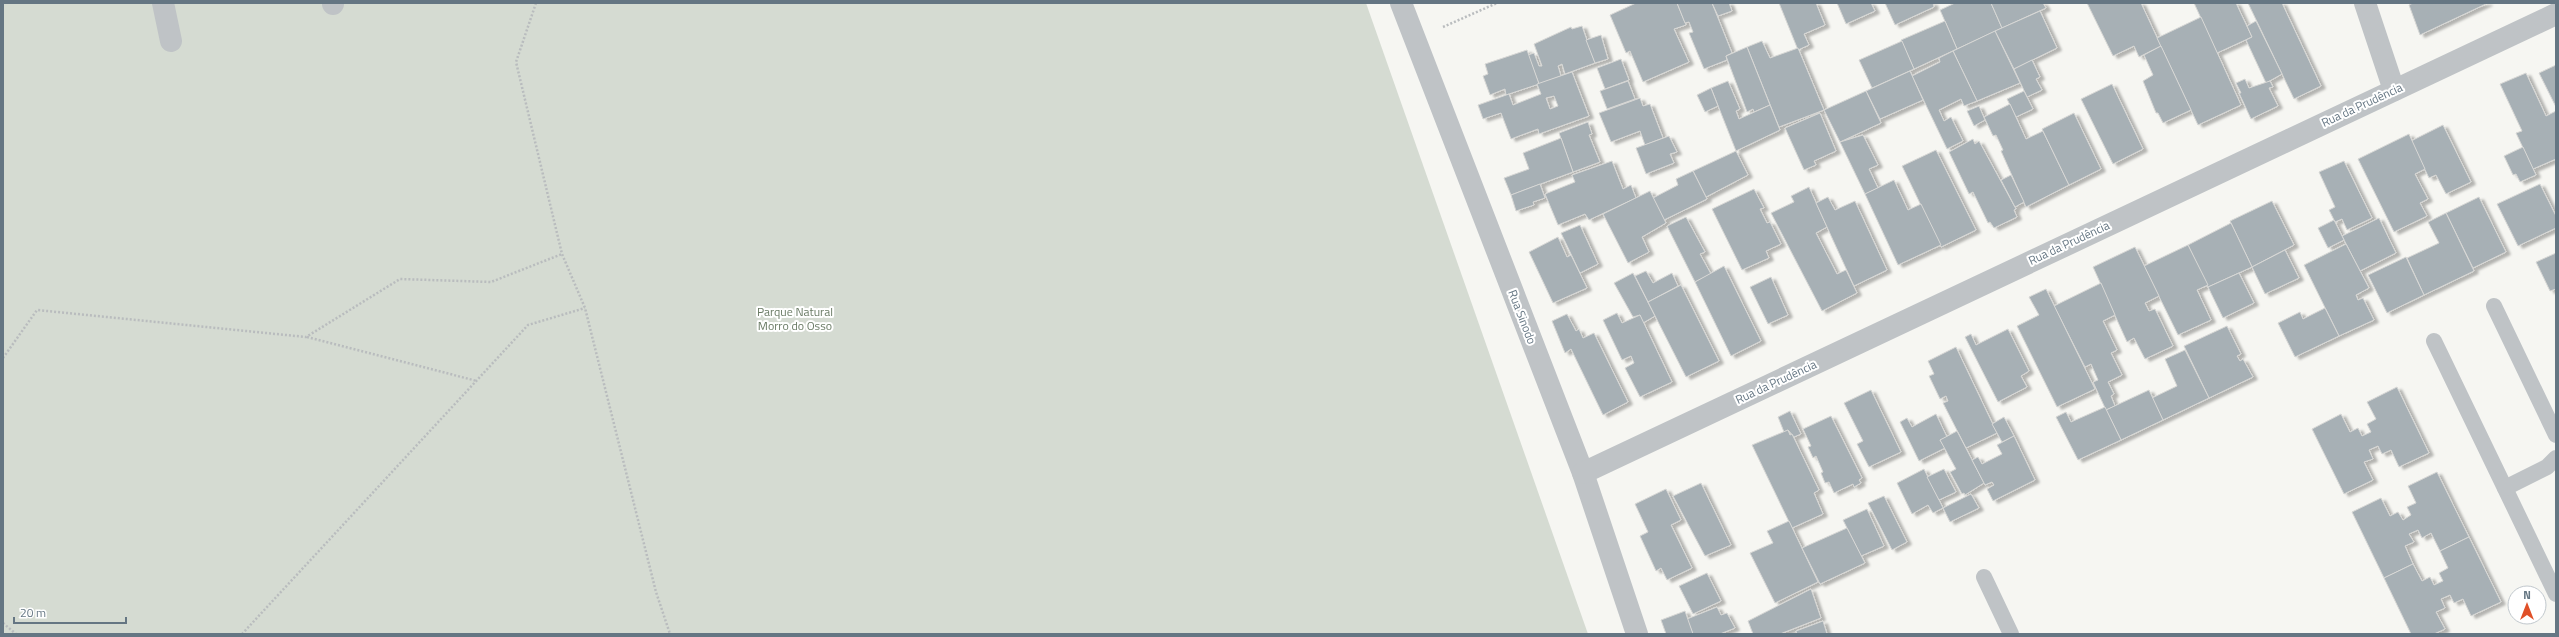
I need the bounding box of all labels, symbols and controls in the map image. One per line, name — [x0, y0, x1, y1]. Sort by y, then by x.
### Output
street label: Rua da Prudência — [2318, 77, 2406, 132]
street label: Rua da Prudência — [2025, 215, 2113, 270]
street label: Rua Sinodo — [1503, 287, 1542, 347]
park label: Parque Natural Morro do Osso — [757, 302, 833, 335]
street label: Rua da Prudência — [1732, 354, 1820, 409]
north arrow — [2507, 585, 2547, 625]
text: N — [2523, 587, 2531, 603]
scale bar — [14, 599, 126, 625]
text: 20 m — [20, 603, 46, 622]

